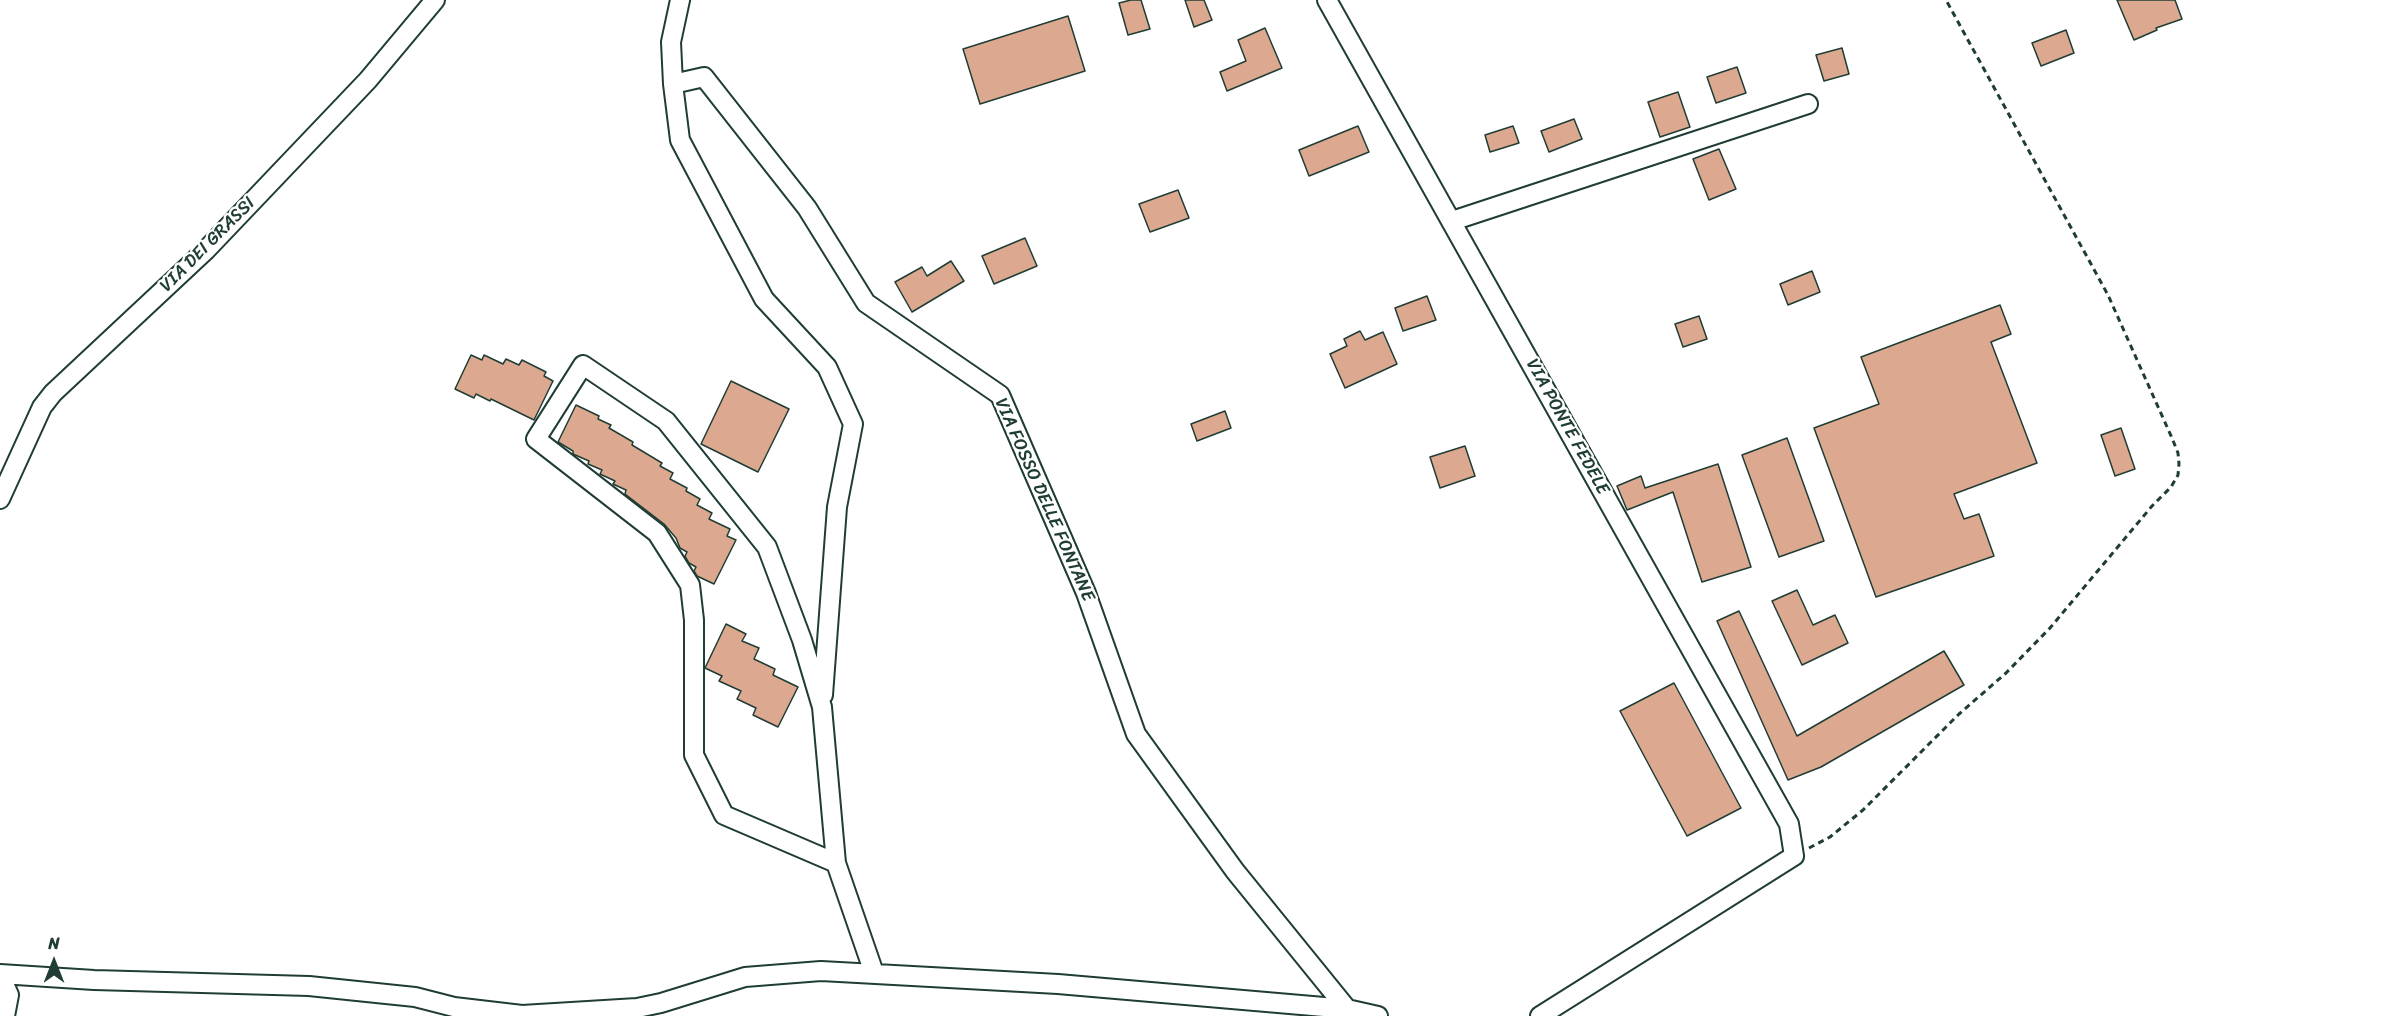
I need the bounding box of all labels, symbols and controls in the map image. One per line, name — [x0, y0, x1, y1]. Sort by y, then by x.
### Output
street label: VIA DEI GRASSI — [156, 193, 260, 297]
street label: VIA PONTE FEDELE — [1521, 355, 1613, 499]
street label: VIA FOSSO DELLE FONTANE — [989, 395, 1099, 605]
text: N — [48, 929, 60, 958]
north arrow — [24, 932, 84, 992]

